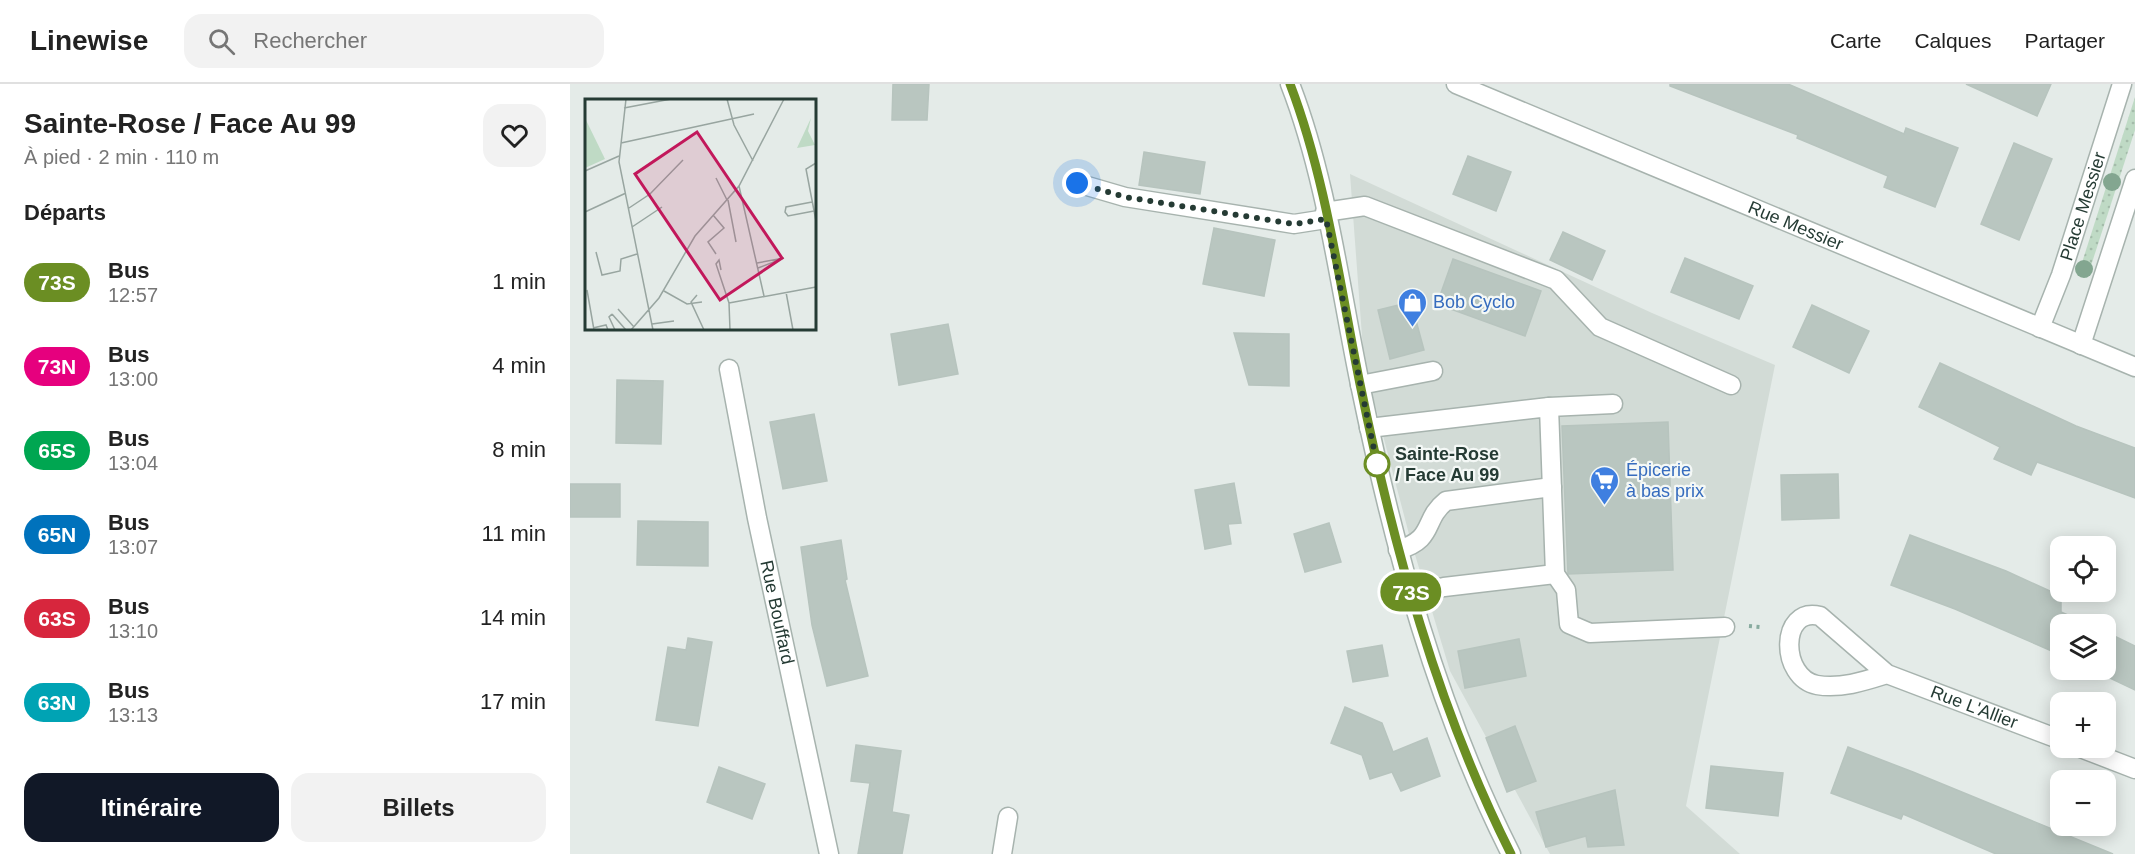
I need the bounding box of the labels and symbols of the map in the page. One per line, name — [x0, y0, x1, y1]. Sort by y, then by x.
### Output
inset map — [585, 99, 816, 330]
street label: Place Messier — [2056, 150, 2110, 263]
your location — [1062, 168, 1092, 198]
street label: Rue Messier — [1745, 197, 1846, 254]
shop icon: Bob Cyclo — [1396, 286, 1428, 328]
place label: Bob Cyclo — [1433, 292, 1515, 312]
place label: Sainte-Rose / Face Au 99 — [1395, 444, 1499, 485]
marker: Sainte-Rose / Face Au 99 — [1364, 451, 1390, 477]
place label: Épicerie à bas prix — [1626, 460, 1704, 501]
supermarket icon: Épicerie à bas prix — [1589, 464, 1621, 506]
street label: Rue Bouffard — [756, 558, 798, 666]
line badge: 73S — [1376, 572, 1446, 612]
street label: Rue L'Allier — [1928, 681, 2020, 733]

